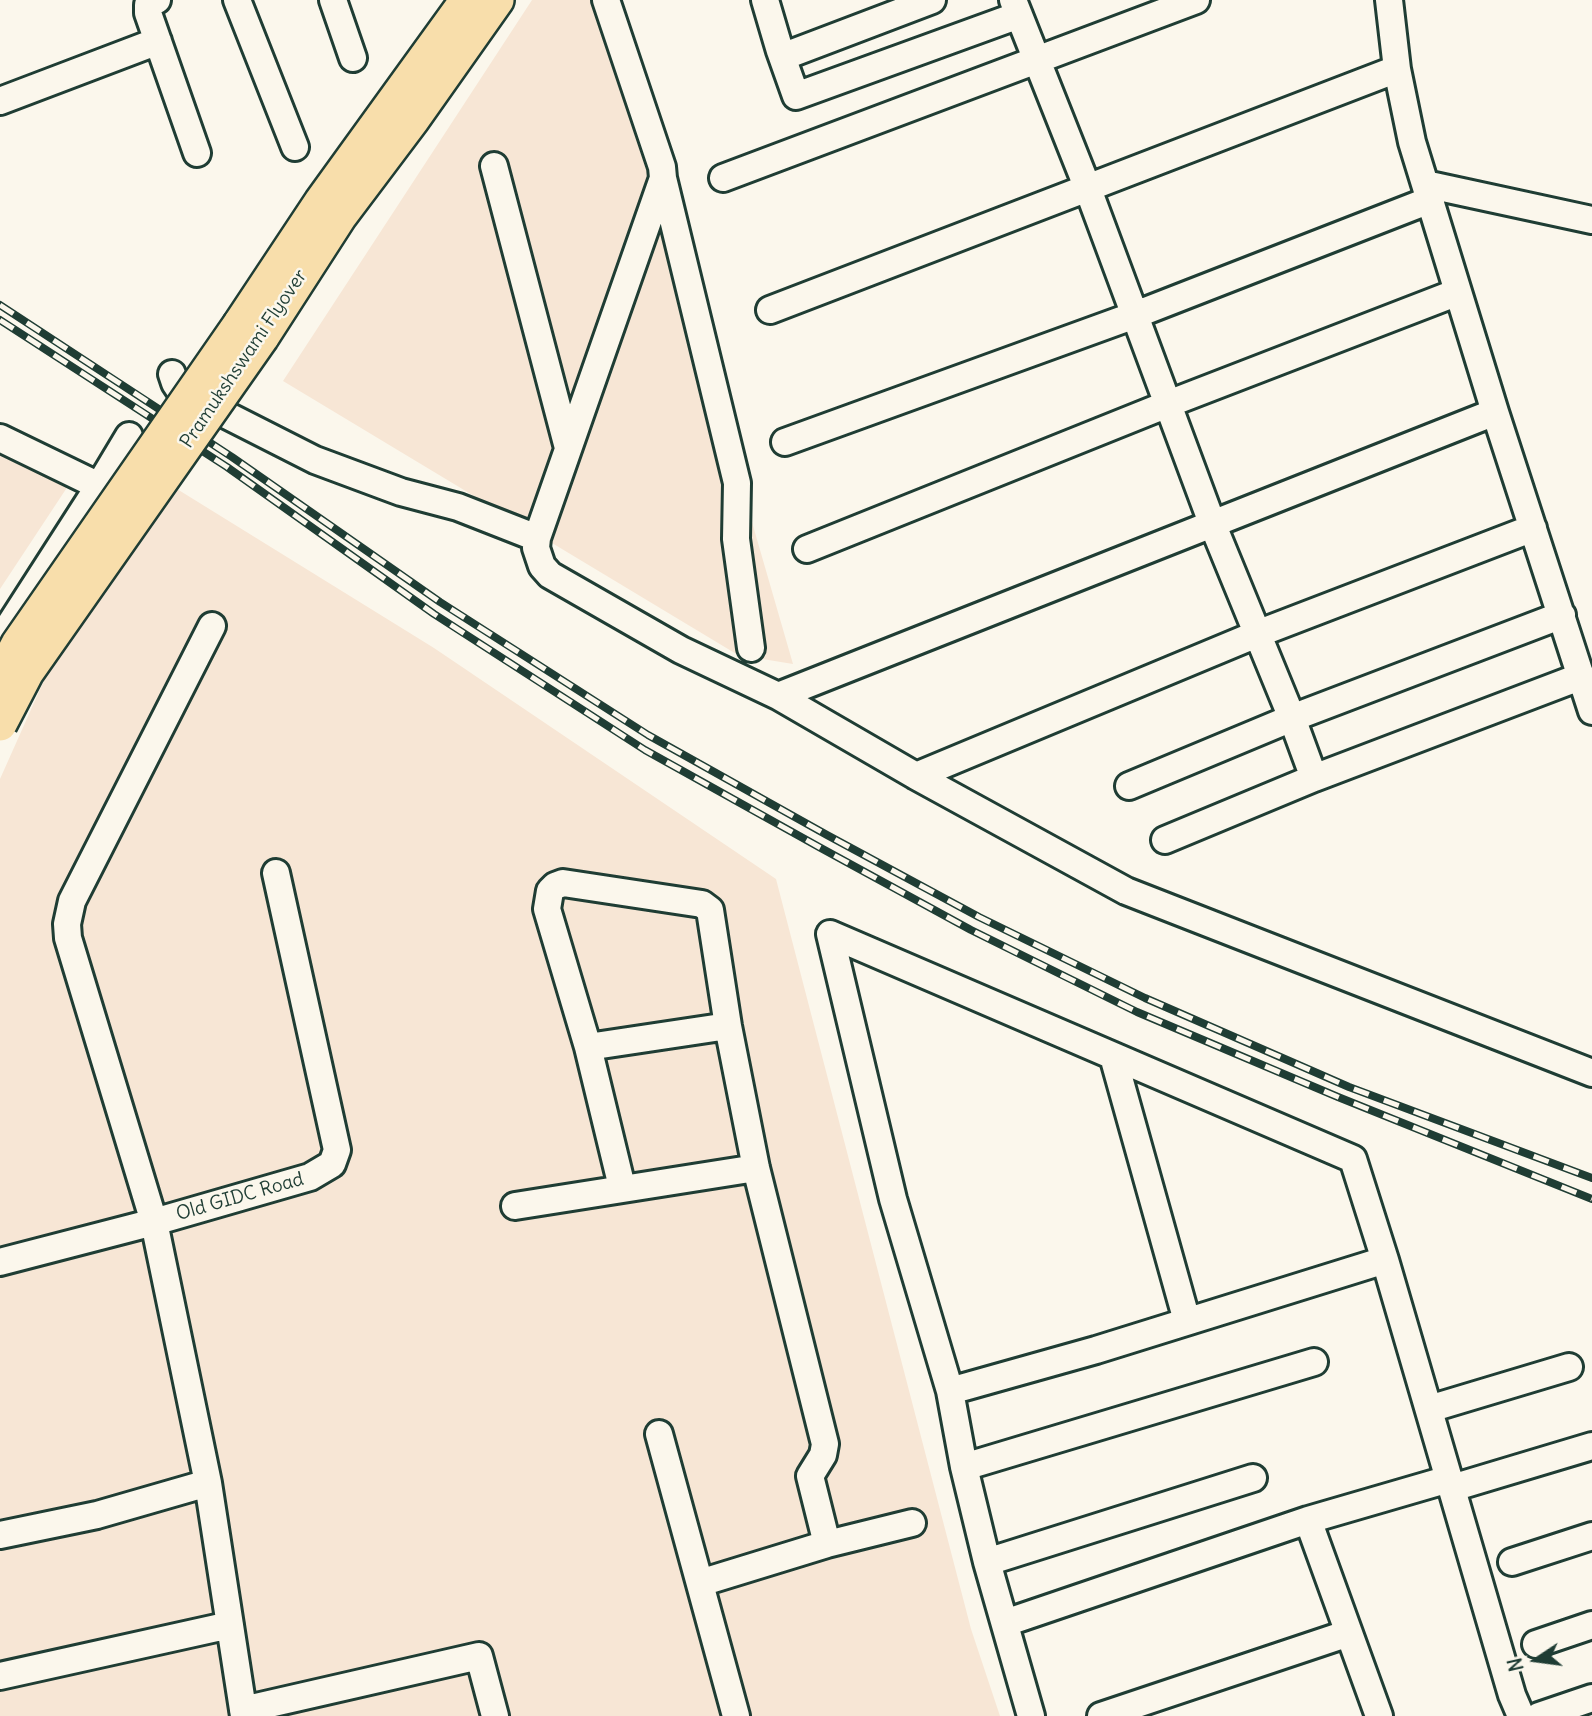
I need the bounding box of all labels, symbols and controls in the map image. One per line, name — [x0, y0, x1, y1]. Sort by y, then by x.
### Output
street label: Pramukshswami Flyover — [176, 265, 312, 453]
street label: Old GIDC Road — [174, 1168, 306, 1226]
north arrow — [1501, 1625, 1571, 1695]
text: N — [1502, 1656, 1529, 1674]

